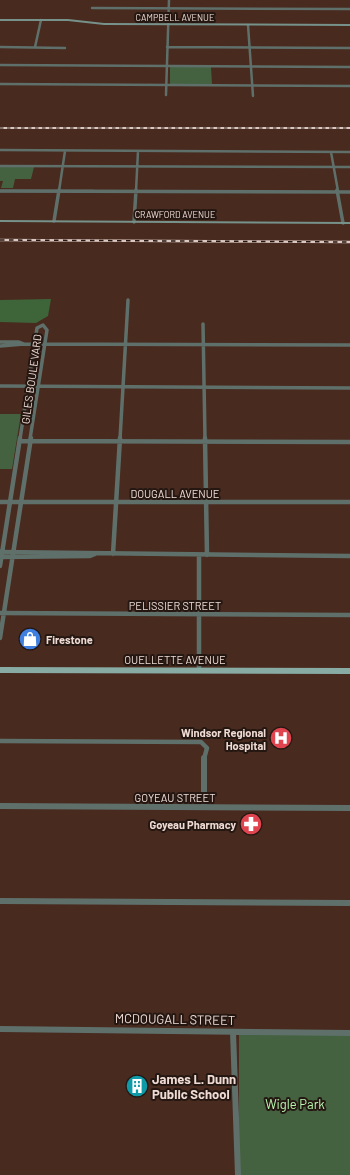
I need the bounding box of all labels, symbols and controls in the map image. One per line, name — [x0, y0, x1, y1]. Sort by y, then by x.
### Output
street label: CAMPBELL AVENUE — [136, 12, 214, 23]
street label: CRAWFORD AVENUE — [135, 209, 215, 220]
street label: GILES BOULEVARD — [18, 333, 44, 425]
street label: DOUGALL AVENUE — [130, 487, 220, 500]
street label: PELISSIER STREET — [129, 599, 221, 612]
shop icon: Firestone — [17, 626, 43, 652]
place label: Firestone — [46, 633, 93, 646]
street label: OUELLETTE AVENUE — [124, 653, 226, 666]
hospital icon: Windsor Regional Hospital — [268, 725, 294, 751]
place label: Windsor Regional Hospital — [181, 726, 266, 752]
street label: GOYEAU STREET — [135, 791, 215, 804]
pharmacy icon: Goyeau Pharmacy — [238, 811, 264, 837]
place label: Goyeau Pharmacy — [149, 818, 236, 831]
street label: MCDOUGALL STREET — [115, 1010, 235, 1028]
place label: James L. Dunn Public School — [152, 1071, 236, 1102]
building icon: James L. Dunn Public School — [124, 1073, 150, 1099]
park label: Wigle Park — [265, 1096, 325, 1112]

